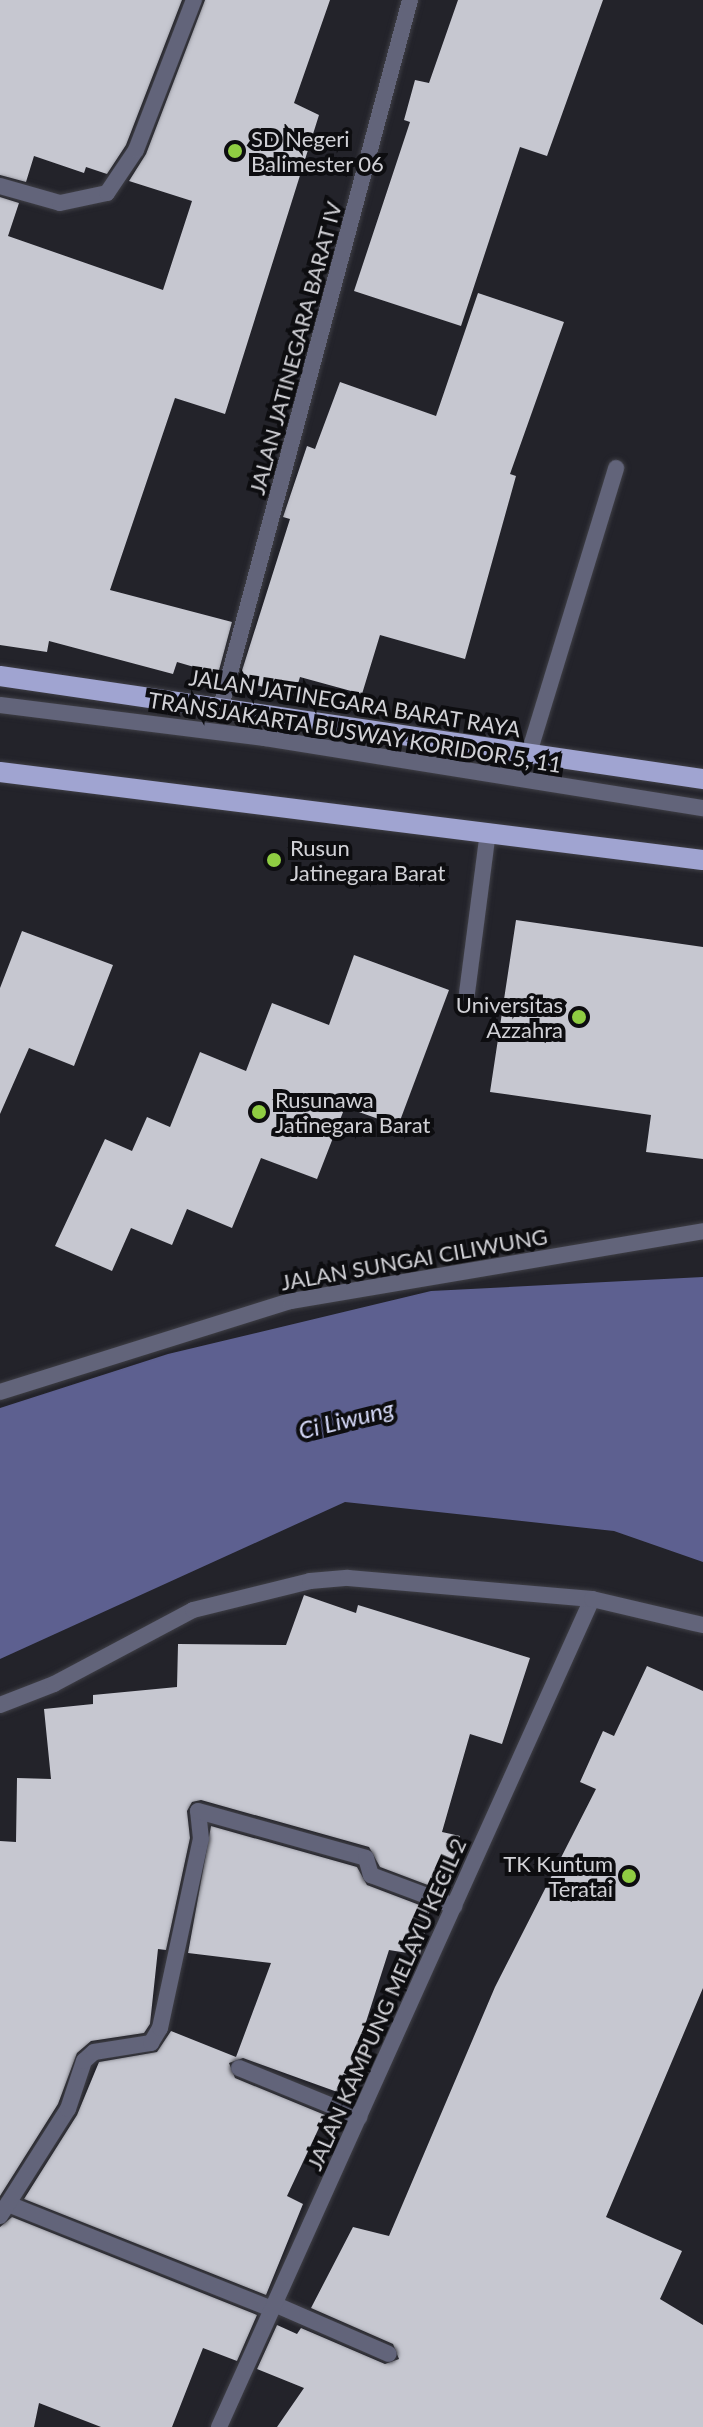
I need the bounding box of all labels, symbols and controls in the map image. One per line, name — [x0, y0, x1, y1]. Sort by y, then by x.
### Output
place label: SD Negeri Balimester 06 — [251, 125, 384, 176]
marker: SD Negeri Balimester 06 — [226, 142, 244, 160]
street label: JALAN JATINEGARA BARAT IV — [243, 198, 347, 498]
street label: JALAN JATINEGARA BARAT RAYA — [186, 664, 524, 742]
street label: TRANSJAKARTA BUSWAY KORIDOR 5, 11 — [146, 686, 564, 778]
place label: Rusun Jatinegara Barat — [290, 834, 445, 886]
marker: Rusun Jatinegara Barat — [265, 851, 283, 869]
place label: Universitas Azzahra — [456, 991, 563, 1042]
marker: Universitas Azzahra — [570, 1008, 588, 1026]
place label: Rusunawa Jatinegara Barat — [275, 1086, 430, 1138]
marker: Rusunawa Jatinegara Barat — [250, 1103, 268, 1121]
street label: JALAN SUNGAI CILIWUNG — [279, 1223, 549, 1295]
water label: Ci Liwung — [295, 1393, 397, 1445]
street label: JALAN KAMPUNG MELAYU KECIL 2 — [300, 1834, 472, 2174]
place label: TK Kuntum Teratai — [503, 1850, 613, 1902]
marker: TK Kuntum Teratai — [620, 1867, 638, 1885]

